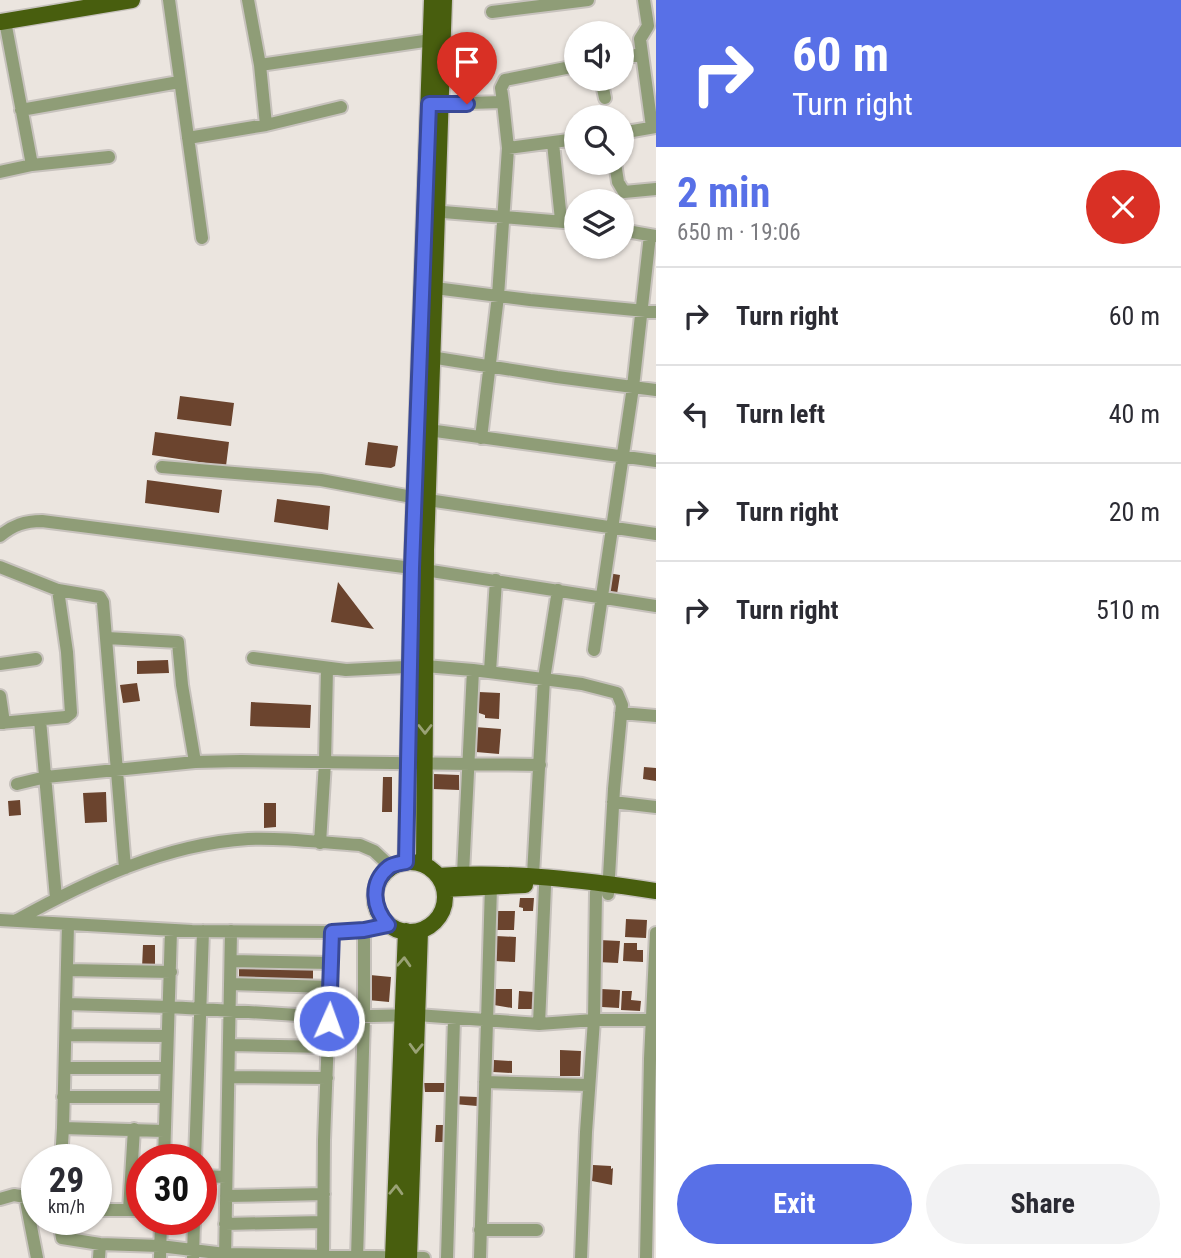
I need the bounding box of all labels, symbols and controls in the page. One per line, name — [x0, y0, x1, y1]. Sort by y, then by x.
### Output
map controls — [564, 21, 634, 259]
button: sound — [564, 21, 634, 91]
text: 60 m — [792, 26, 889, 83]
icon: right — [677, 28, 768, 119]
pin — [437, 32, 497, 104]
icon: arrive — [448, 43, 486, 81]
text: Turn right — [792, 85, 913, 123]
button: search — [564, 105, 634, 175]
text: 2 min — [677, 168, 770, 217]
button: close — [1086, 170, 1160, 244]
button: layers — [564, 189, 634, 259]
text: 650 m · 19:06 — [677, 219, 801, 246]
icon: right — [677, 297, 715, 335]
text: Turn right — [736, 301, 838, 331]
text: 60 m — [1109, 301, 1160, 331]
icon: left — [677, 395, 715, 433]
text: Turn left — [736, 399, 825, 429]
text: 40 m — [1109, 399, 1160, 429]
icon: right — [677, 493, 715, 531]
text: Turn right — [736, 497, 838, 527]
text: 20 m — [1109, 497, 1160, 527]
icon: right — [677, 591, 715, 629]
text: Turn right — [736, 595, 838, 625]
text: 510 m — [1096, 595, 1160, 625]
one-way arrow — [417, 725, 433, 735]
one-way arrow — [396, 957, 411, 968]
position arrow — [292, 984, 366, 1058]
one-way arrow — [408, 1043, 424, 1054]
speed limit sign: 30 — [126, 1144, 217, 1235]
text: 29 — [49, 1160, 84, 1201]
button: Exit — [677, 1164, 912, 1244]
button: Share — [926, 1164, 1160, 1244]
one-way arrow — [388, 1184, 403, 1195]
text: km/h — [48, 1196, 85, 1217]

